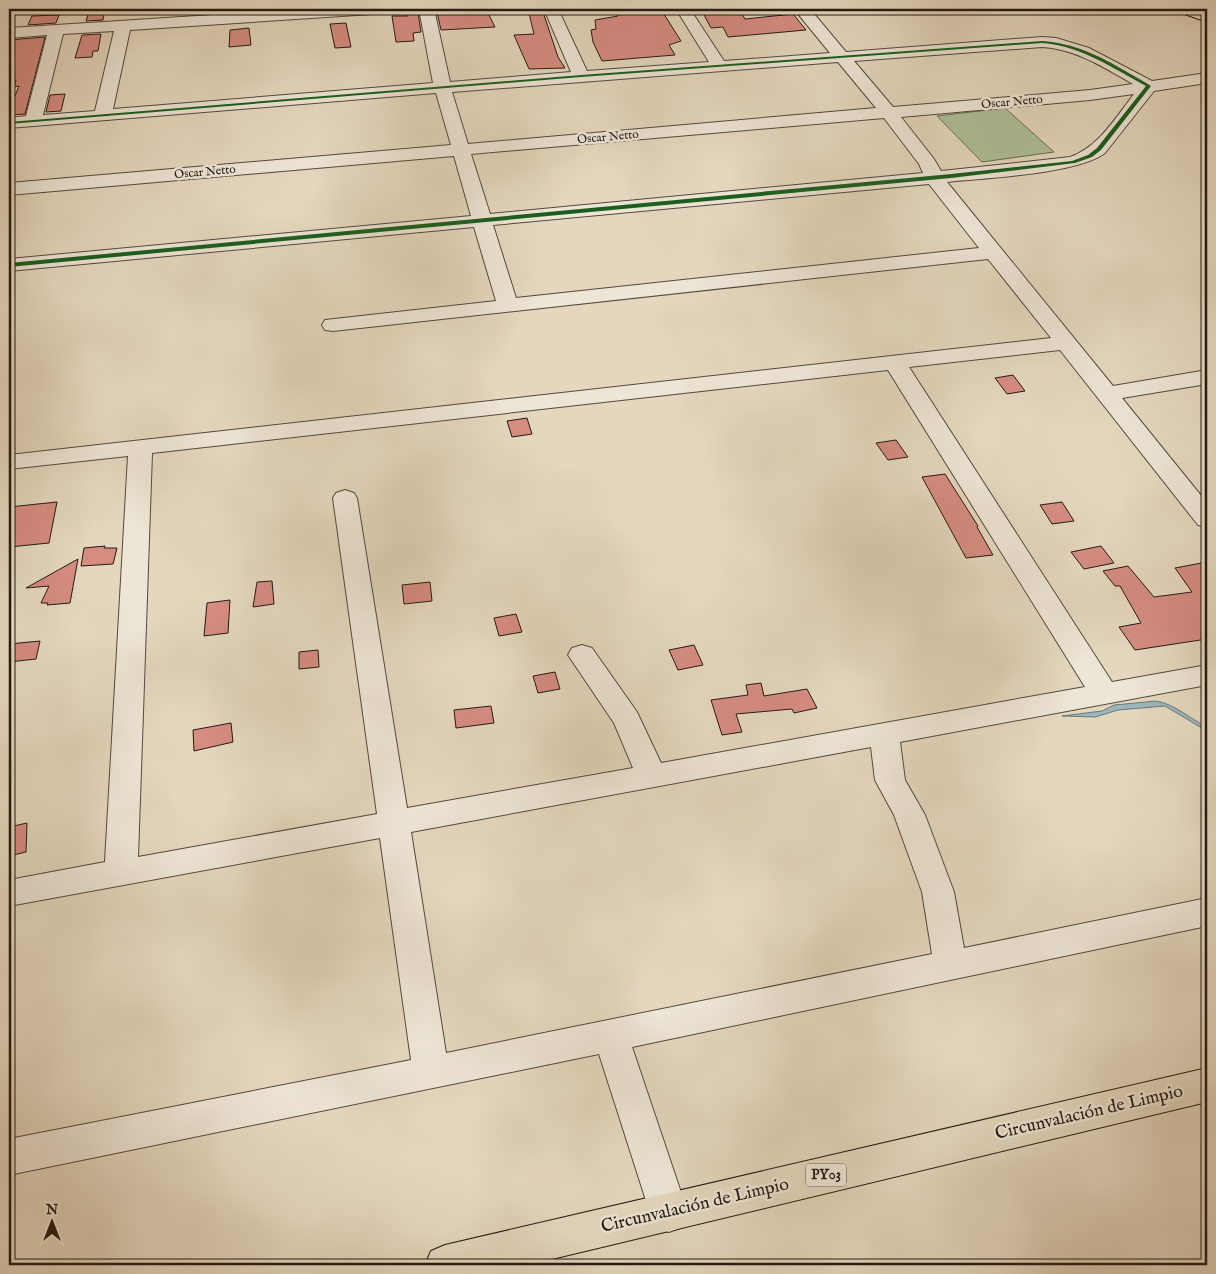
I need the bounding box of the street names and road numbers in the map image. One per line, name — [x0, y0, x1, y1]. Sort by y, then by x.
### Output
street label: Oscar Netto — [981, 92, 1044, 112]
street label: Oscar Netto — [577, 127, 640, 147]
street label: Oscar Netto — [174, 162, 237, 182]
street label: Circunvalación de Limpio — [993, 1080, 1185, 1146]
road number: PY03 — [806, 1164, 846, 1186]
street label: Circunvalación de Limpio — [599, 1173, 791, 1239]

